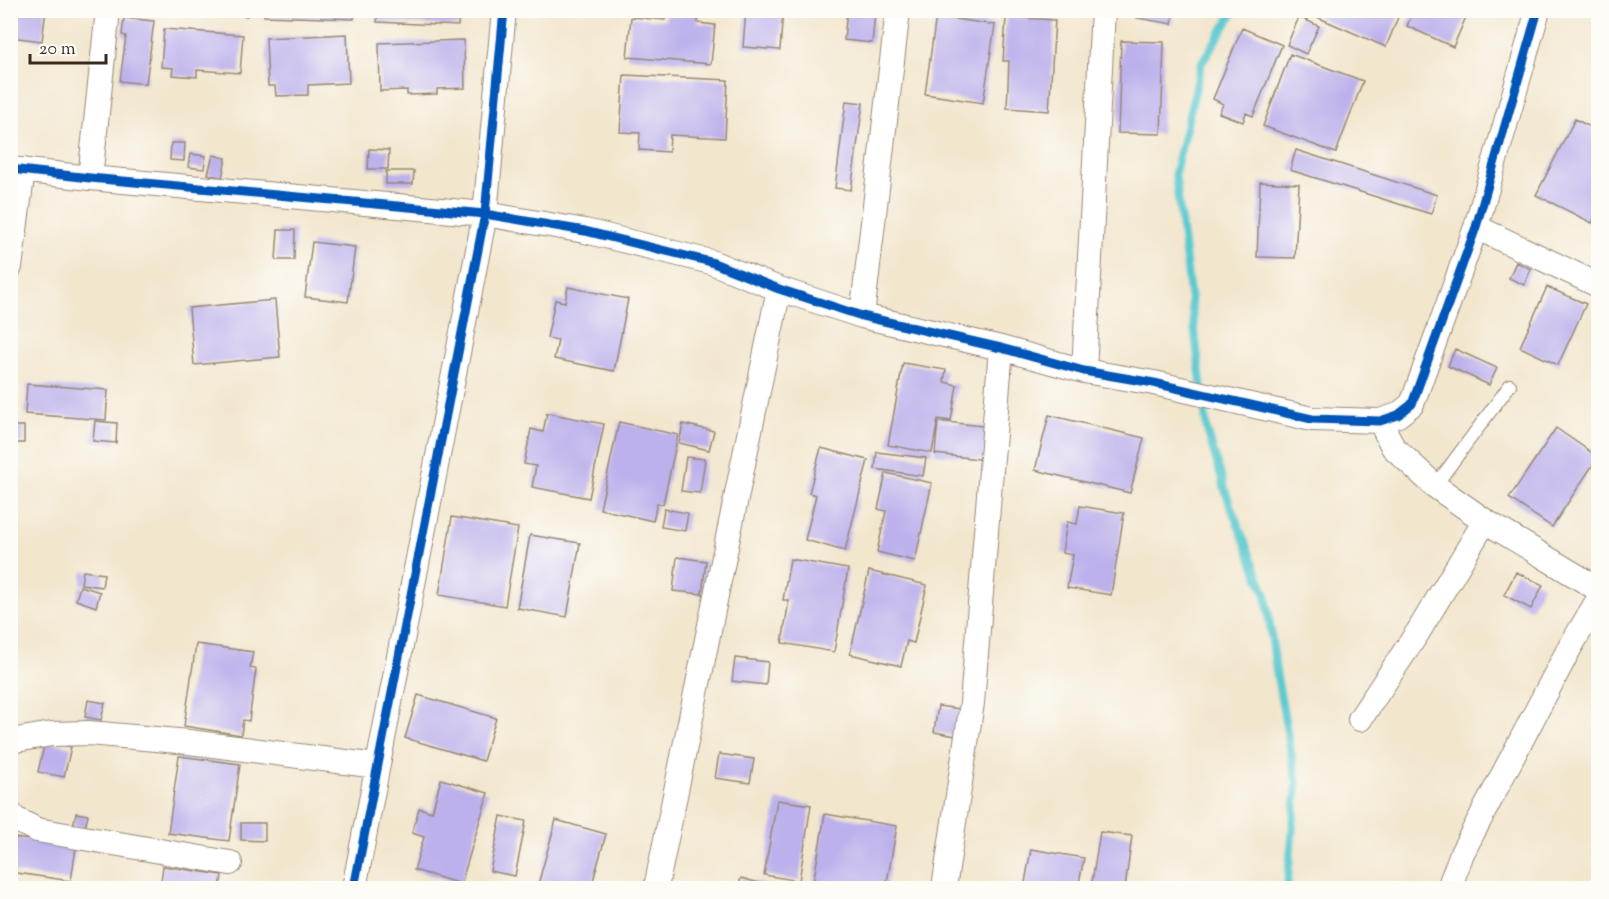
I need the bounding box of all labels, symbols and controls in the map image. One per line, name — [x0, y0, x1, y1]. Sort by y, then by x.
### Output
scale bar — [30, 27, 106, 65]
text: 20 m — [39, 37, 76, 63]

